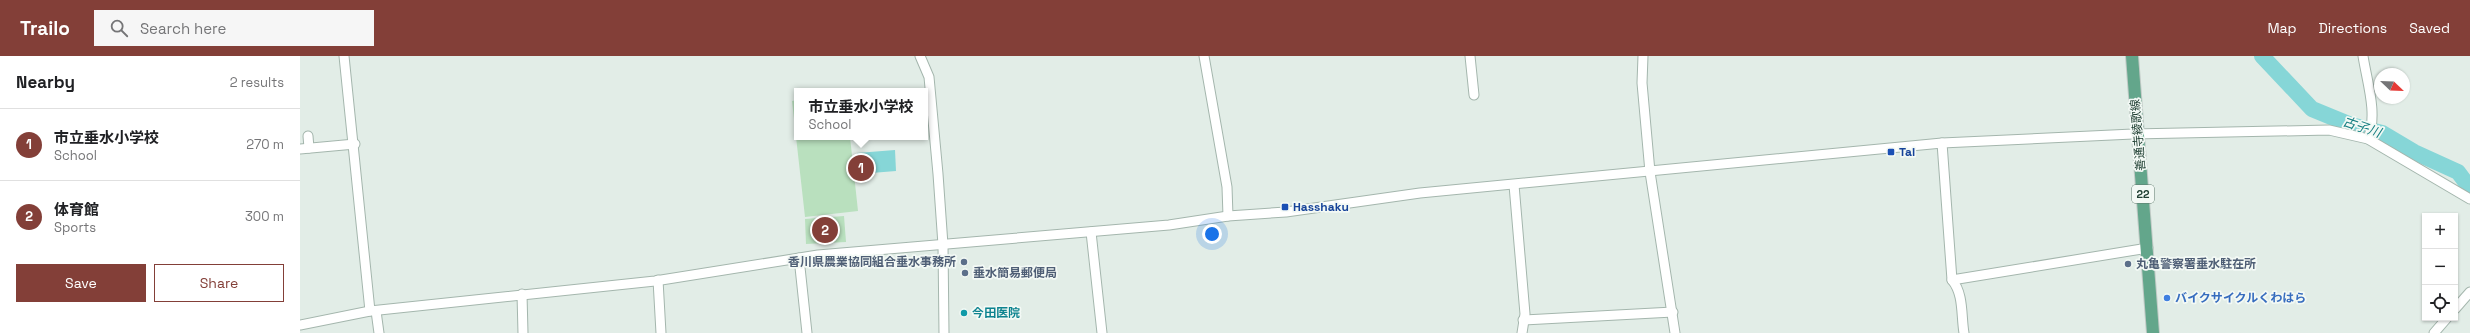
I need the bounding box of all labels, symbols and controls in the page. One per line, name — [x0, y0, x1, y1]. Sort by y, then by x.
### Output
search box — [94, 10, 374, 46]
text: Trailo — [20, 16, 70, 41]
icon: search — [108, 17, 130, 39]
text: Search here — [140, 19, 226, 38]
text: Map — [2267, 19, 2297, 37]
text: Directions — [2319, 19, 2387, 37]
text: Saved — [2409, 19, 2450, 37]
north arrow — [2374, 68, 2410, 104]
text: Nearby — [16, 71, 75, 93]
text: 2 results — [230, 74, 284, 91]
popup — [794, 88, 928, 140]
text: 市立垂水小学校 — [808, 97, 914, 116]
street label: 善通寺綾歌線 — [2127, 98, 2149, 172]
water label: 古子川 — [2341, 113, 2385, 142]
text: School — [808, 116, 851, 133]
text: 市立垂水小学校 — [54, 128, 159, 147]
text: 1 — [26, 136, 32, 153]
text: 270 m — [246, 136, 284, 153]
place label: Tai — [1899, 144, 1915, 160]
text: School — [54, 147, 97, 164]
marker: Tai — [1886, 147, 1896, 157]
pin: 1 — [848, 153, 874, 183]
road number: 22 — [2132, 185, 2154, 203]
place label: Hasshaku — [1293, 199, 1349, 215]
text: 体育館 — [54, 200, 99, 219]
marker: Hasshaku — [1280, 202, 1290, 212]
text: 2 — [25, 208, 33, 225]
text: 300 m — [245, 208, 284, 225]
map controls — [2422, 213, 2458, 321]
button: + — [2422, 213, 2458, 249]
pin: 2 — [812, 215, 838, 245]
text: Sports — [54, 219, 96, 236]
your location — [1202, 224, 1222, 244]
button: − — [2422, 249, 2458, 285]
place label: 香川県農業協同組合垂水事務所 — [788, 254, 956, 270]
place label: 丸亀警察署垂水駐在所 — [2136, 256, 2256, 272]
marker: 香川県農業協同組合垂水事務所 — [959, 257, 969, 267]
marker: 丸亀警察署垂水駐在所 — [2123, 259, 2133, 269]
button: Save — [16, 264, 146, 302]
button: Share — [154, 264, 284, 302]
place label: 垂水簡易郵便局 — [973, 265, 1057, 281]
marker: 垂水簡易郵便局 — [960, 268, 970, 278]
button: locate — [2422, 285, 2458, 321]
place label: バイクサイクルくわはら — [2175, 290, 2306, 306]
marker: バイクサイクルくわはら — [2162, 293, 2172, 303]
place label: 今田医院 — [972, 305, 1020, 321]
marker: 今田医院 — [959, 308, 969, 318]

